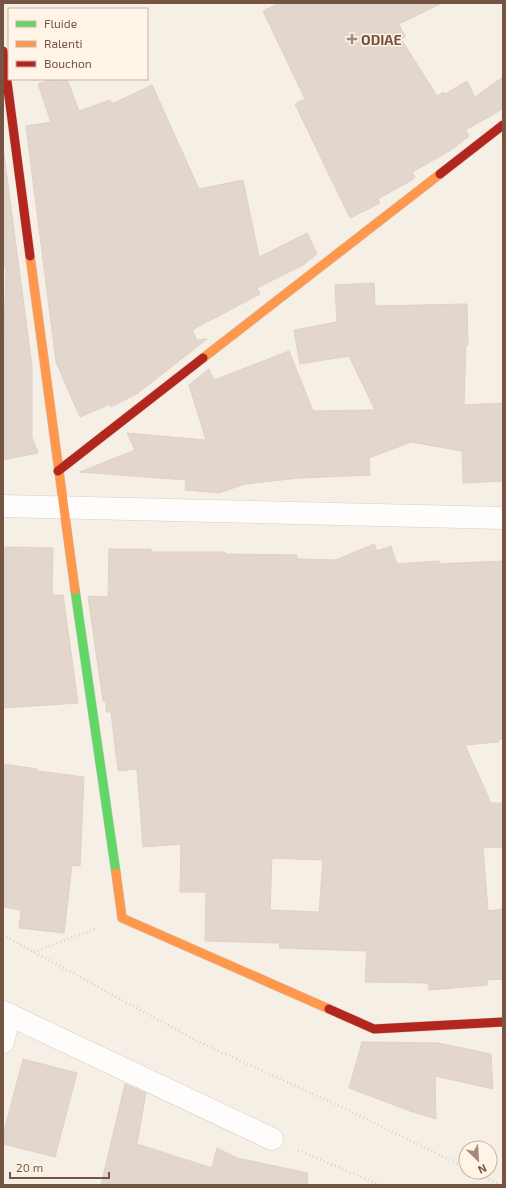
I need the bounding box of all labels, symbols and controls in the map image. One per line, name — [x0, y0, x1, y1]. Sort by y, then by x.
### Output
legend — [8, 8, 148, 80]
text: Fluide — [44, 16, 77, 30]
place label: ODIAE — [361, 31, 402, 48]
marker: ODIAE — [346, 33, 358, 45]
text: Ralenti — [44, 36, 83, 50]
text: Bouchon — [44, 56, 92, 70]
north arrow — [458, 1140, 498, 1180]
scale bar — [10, 1154, 109, 1180]
text: 20 m — [16, 1160, 43, 1174]
text: N — [476, 1162, 489, 1177]

